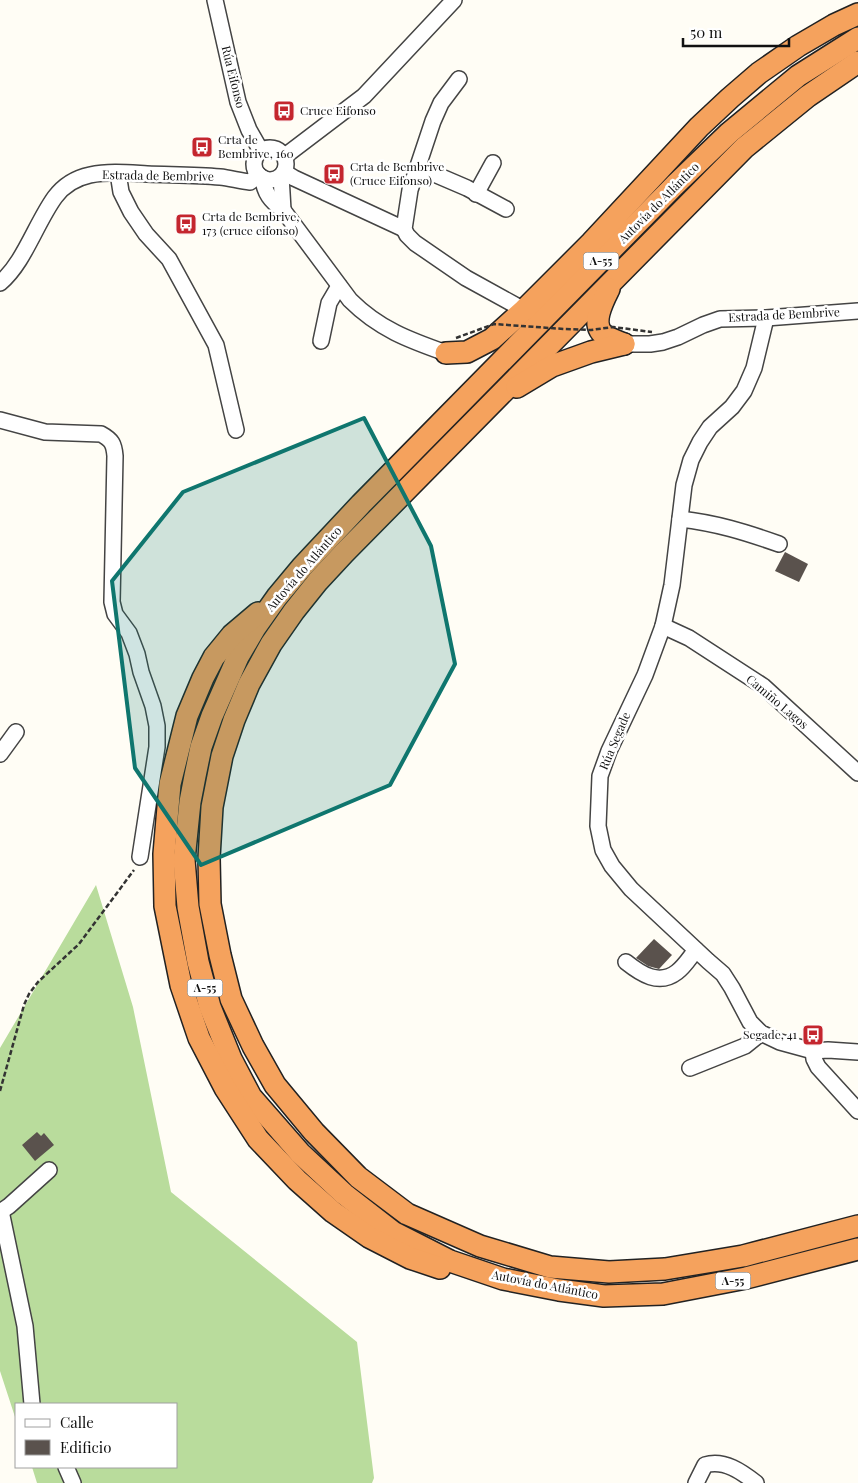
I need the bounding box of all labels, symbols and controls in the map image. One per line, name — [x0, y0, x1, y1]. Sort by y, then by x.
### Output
scale bar — [683, 15, 789, 47]
text: 50 m — [690, 22, 723, 42]
street label: Rúa Eifonso — [218, 44, 250, 110]
bus stop icon: Cruce Eifonso — [272, 99, 296, 123]
place label: Cruce Eifonso — [300, 102, 376, 118]
place label: Crta de Bembrive, 160 — [218, 131, 294, 161]
bus stop icon: Crta de Bembrive, 160 — [190, 135, 214, 159]
place label: Crta de Bembrive (Cruce Eifonso) — [350, 158, 444, 188]
street label: Autovía do Atlántico — [614, 158, 702, 247]
bus stop icon: Crta de Bembrive (Cruce Eifonso) — [322, 162, 346, 186]
street label: Estrada de Bembrive — [102, 166, 214, 184]
place label: Crta de Bembrive, 173 (cruce eifonso) — [202, 208, 299, 238]
bus stop icon: Crta de Bembrive, 173 (cruce eifonso) — [174, 212, 198, 236]
road number: A-55 — [584, 252, 618, 270]
street label: Estrada de Bembrive — [728, 303, 840, 325]
street label: Autovía do Atlántico — [261, 522, 345, 615]
street label: Camiño Lagos — [743, 671, 812, 732]
street label: Rúa Segade — [595, 709, 633, 772]
road number: A-55 — [188, 980, 222, 996]
bus stop icon: Segade, 41 — [801, 1023, 825, 1047]
place label: Segade, 41 — [743, 1026, 798, 1042]
street label: Autovía do Atlántico — [490, 1266, 600, 1302]
road number: A-55 — [716, 1272, 750, 1290]
legend — [15, 1403, 178, 1468]
text: Calle — [60, 1412, 94, 1432]
text: Edificio — [60, 1437, 111, 1457]

